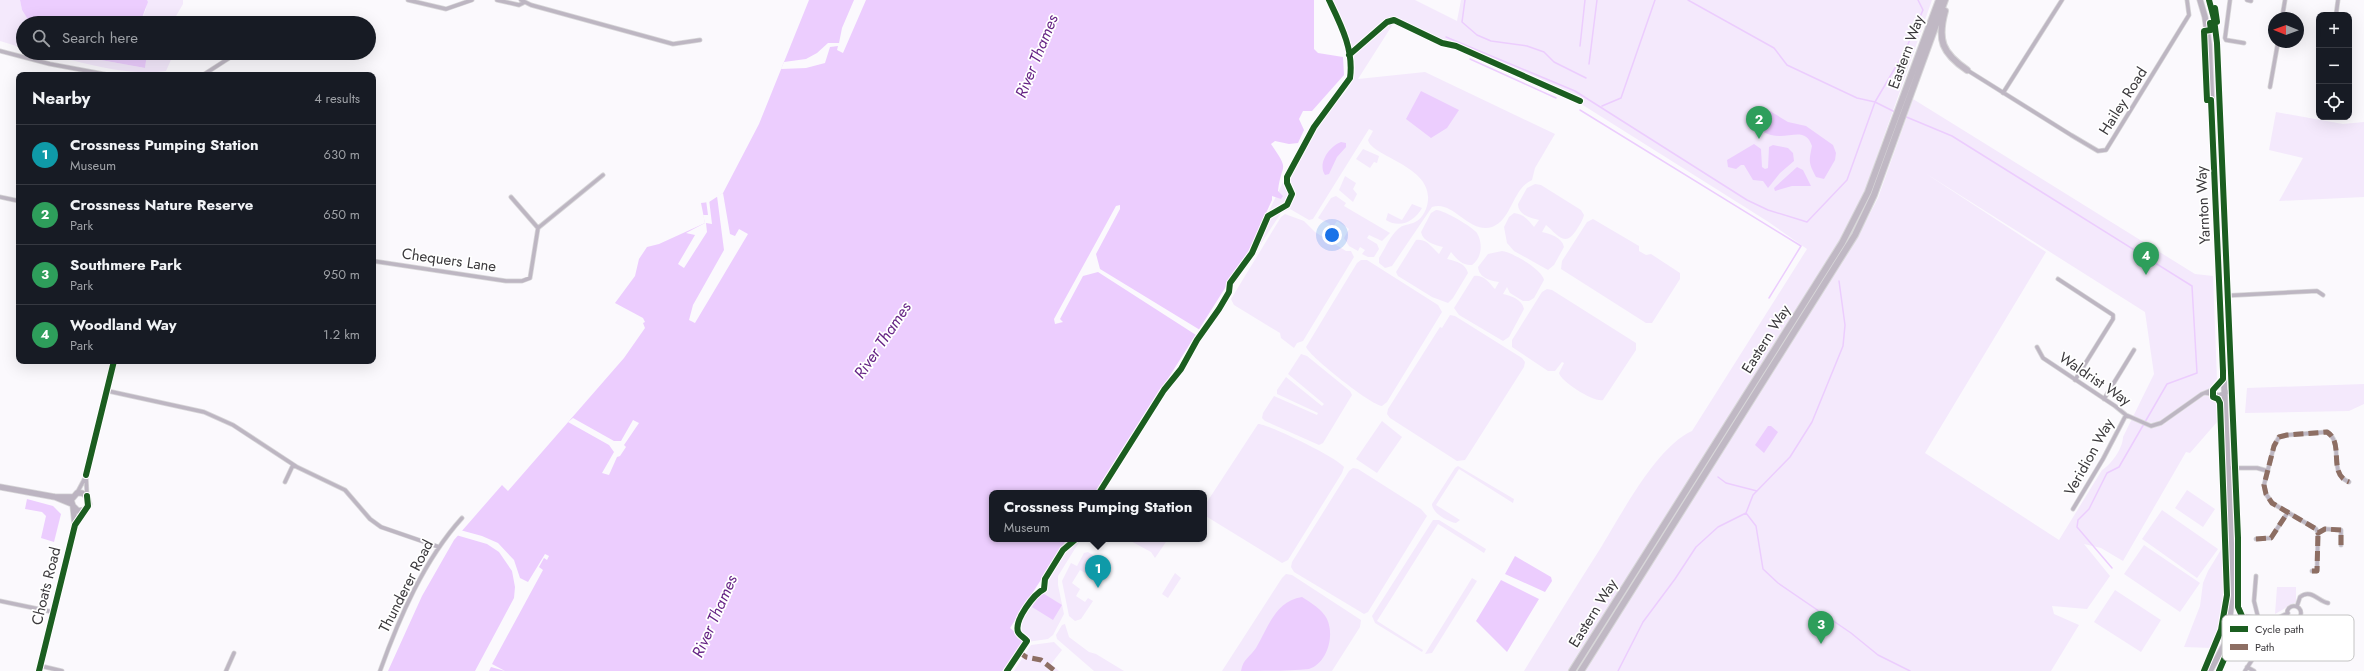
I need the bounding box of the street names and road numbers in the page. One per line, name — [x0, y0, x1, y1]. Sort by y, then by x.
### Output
street label: Eastern Way — [1882, 11, 1930, 92]
street label: Hailey Road — [2093, 63, 2153, 139]
street label: Yarnton Way — [2190, 165, 2216, 245]
street label: Chequers Lane — [400, 242, 498, 278]
street label: Eastern Way — [1736, 300, 1796, 378]
street label: Waldrist Way — [2055, 347, 2136, 412]
street label: Veridion Way — [2059, 414, 2120, 500]
street label: Thunderer Road — [373, 536, 439, 636]
street label: Choats Road — [26, 544, 66, 628]
street label: Eastern Way — [1563, 574, 1623, 652]

